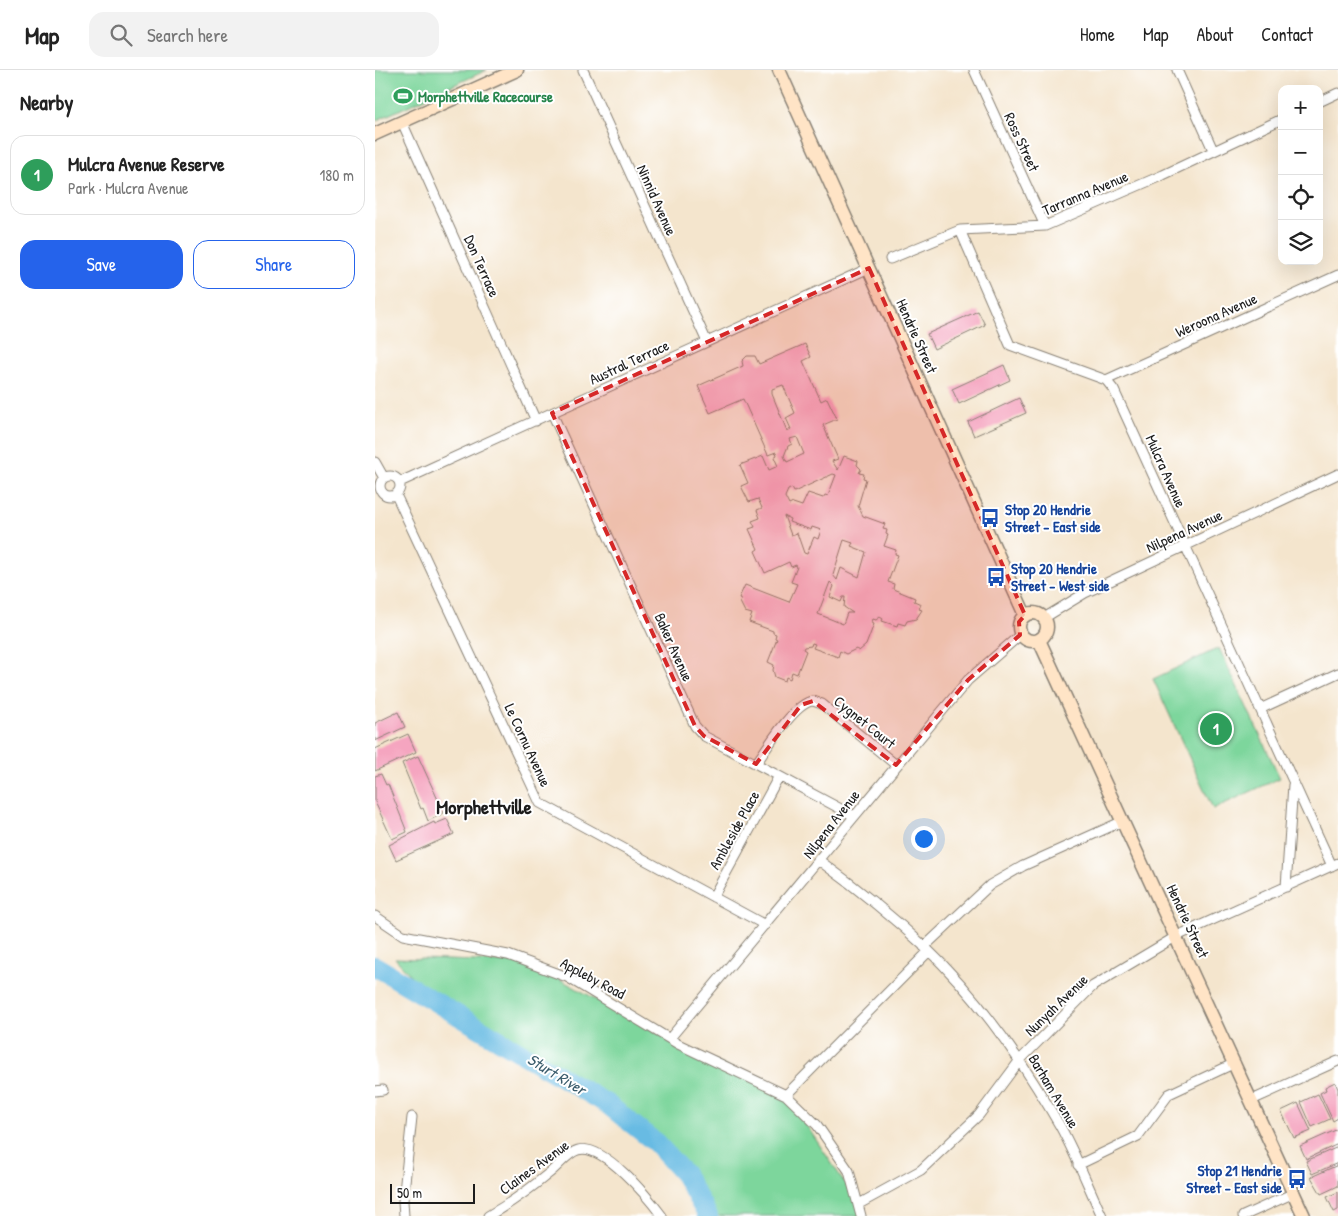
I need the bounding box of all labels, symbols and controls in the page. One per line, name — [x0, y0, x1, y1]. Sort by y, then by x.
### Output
search box — [89, 12, 439, 57]
text: Map — [25, 19, 59, 51]
icon: search — [107, 21, 135, 49]
text: Search here — [147, 22, 228, 48]
text: Home — [1080, 22, 1115, 47]
text: Map — [1143, 22, 1168, 47]
text: About — [1196, 22, 1233, 47]
text: Contact — [1261, 22, 1313, 47]
sports icon: Morphettville Racecourse — [392, 85, 414, 107]
map controls — [1278, 85, 1323, 265]
button: + — [1278, 85, 1323, 130]
place label: Morphettville Racecourse — [418, 86, 553, 108]
text: Nearby — [20, 88, 73, 117]
street label: Ross Street — [999, 109, 1045, 176]
button: − — [1278, 130, 1323, 175]
text: Mulcra Avenue Reserve — [68, 151, 225, 177]
street label: Ninnid Avenue — [632, 161, 682, 239]
text: 1 — [34, 164, 40, 186]
text: 180 m — [320, 164, 354, 186]
street label: Tarranna Avenue — [1039, 165, 1131, 220]
button: locate — [1278, 175, 1323, 220]
text: Park · Mulcra Avenue — [68, 177, 188, 199]
button: layers — [1278, 220, 1323, 265]
street label: Don Terrace — [459, 232, 505, 300]
button: Save — [20, 240, 183, 289]
button: Share — [193, 240, 355, 289]
street label: Weroona Avenue — [1172, 288, 1260, 342]
street label: Hendrie Street — [891, 296, 943, 377]
street label: Austral Terrace — [586, 334, 672, 390]
street label: Mulcra Avenue — [1141, 431, 1191, 511]
place label: Stop 20 Hendrie Street - East side — [1005, 499, 1101, 537]
street label: Nilpena Avenue — [1142, 504, 1226, 558]
bus stop icon: Stop 20 Hendrie Street - East side — [979, 507, 1001, 529]
place label: Stop 20 Hendrie Street - West side — [1011, 558, 1109, 596]
bus stop icon: Stop 20 Hendrie Street - West side — [985, 566, 1007, 588]
street label: Baker Avenue — [650, 609, 698, 685]
street label: Cygnet Court — [830, 691, 901, 754]
street label: Le Cornu Avenue — [500, 700, 556, 790]
pin: 1 — [1200, 710, 1232, 748]
street label: Nilpena Avenue — [798, 785, 864, 863]
street label: Ambleside Place — [704, 787, 764, 873]
district label: Morphettville — [436, 793, 532, 821]
your location — [911, 826, 937, 852]
street label: Hendrie Street — [1162, 881, 1215, 962]
street label: Appleby Road — [557, 952, 629, 1004]
street label: Nunyah Avenue — [1020, 969, 1092, 1041]
water label: Sturt River — [524, 1048, 592, 1101]
street label: Barham Avenue — [1024, 1050, 1084, 1132]
street label: Claines Avenue — [495, 1135, 573, 1199]
place label: Stop 21 Hendrie Street - East side — [1186, 1160, 1282, 1198]
bus stop icon: Stop 21 Hendrie Street - East side — [1286, 1168, 1308, 1190]
scale bar — [390, 1181, 475, 1204]
text: 50 m — [397, 1183, 422, 1202]

